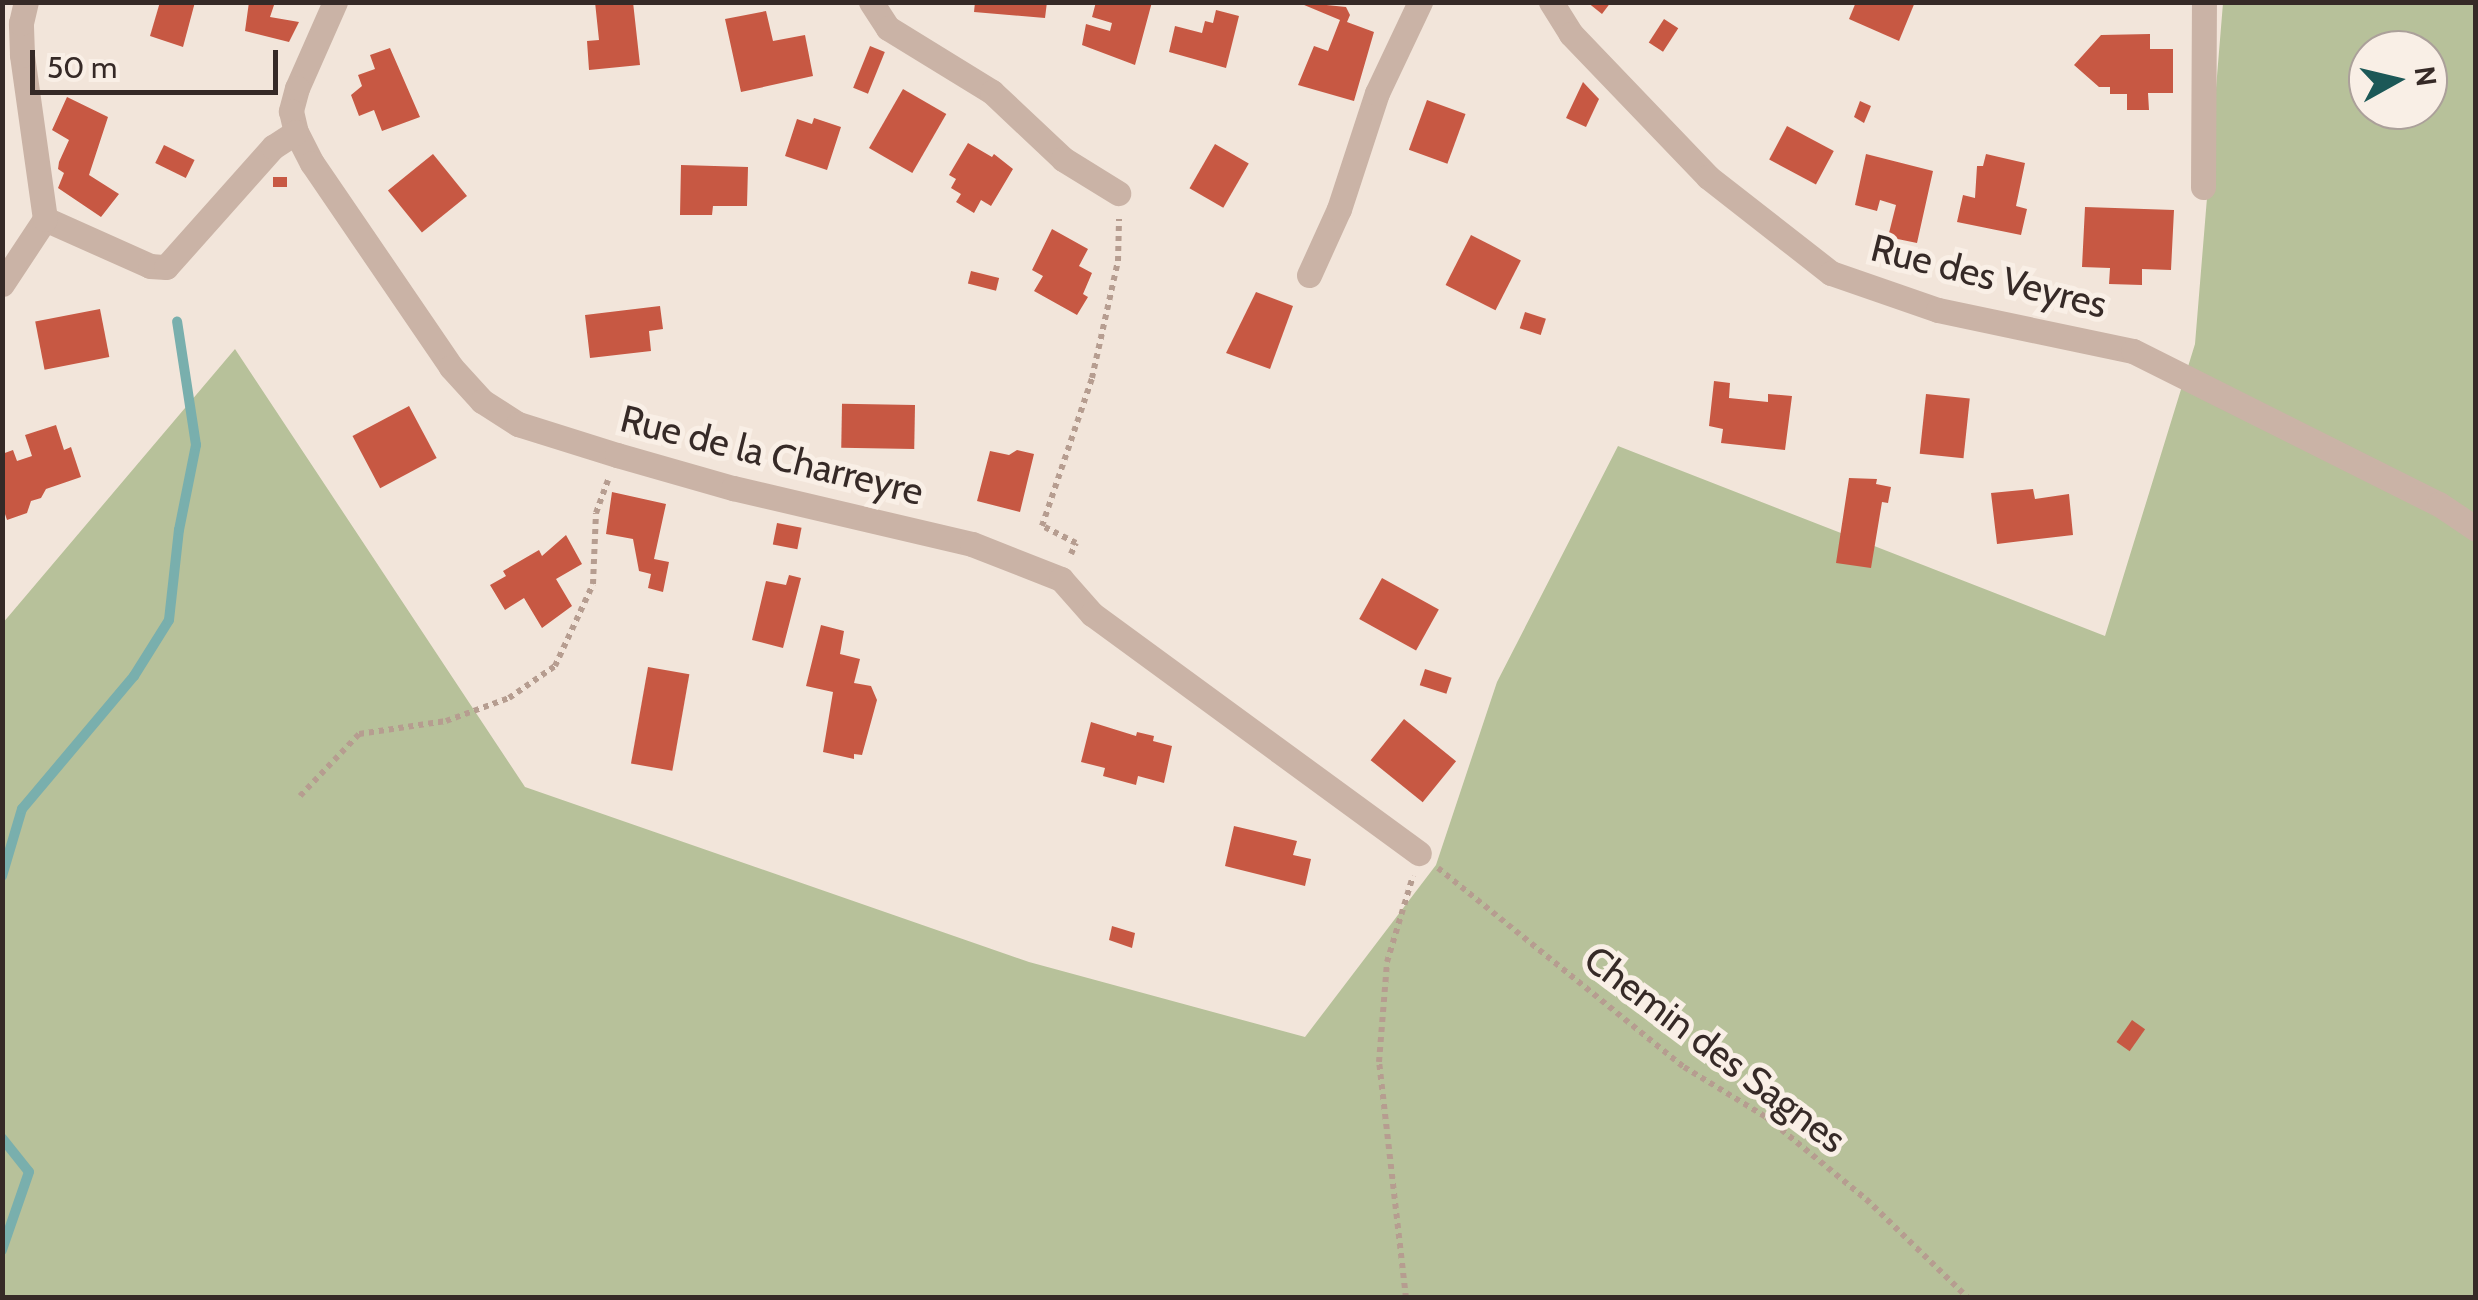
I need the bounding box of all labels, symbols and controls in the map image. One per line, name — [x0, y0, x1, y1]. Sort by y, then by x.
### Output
scale bar — [35, 30, 282, 92]
north arrow — [2348, 30, 2448, 130]
text: 50 m — [47, 49, 117, 86]
text: N — [2408, 64, 2444, 88]
street label: Rue des Veyres — [1866, 225, 2112, 327]
street label: Rue de la Charreyre — [616, 395, 928, 515]
street label: Chemin des Sagnes — [1575, 936, 1855, 1162]

